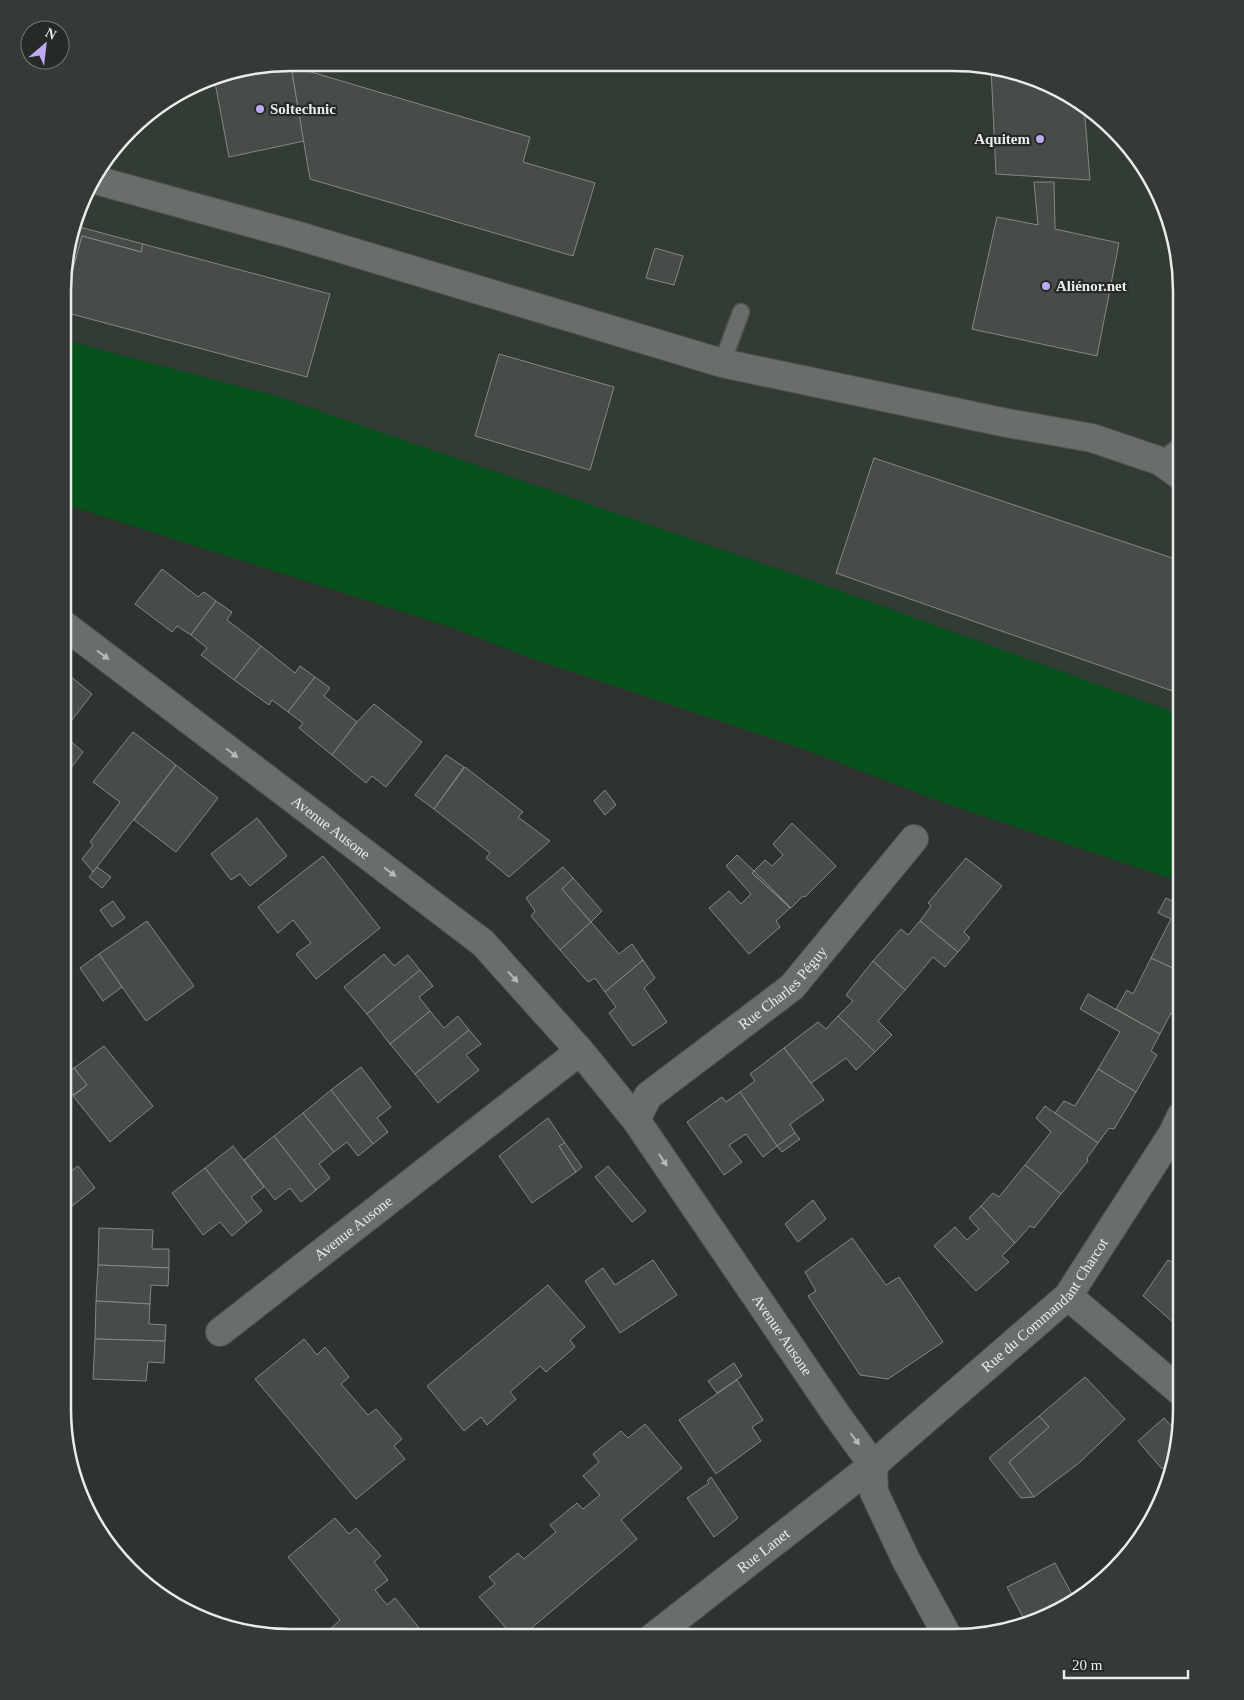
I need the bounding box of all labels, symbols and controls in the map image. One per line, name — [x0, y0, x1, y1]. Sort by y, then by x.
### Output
north arrow — [20, 20, 70, 70]
text: N — [43, 25, 59, 43]
place label: Soltechnic — [270, 101, 336, 117]
marker: Soltechnic — [254, 103, 266, 115]
place label: Aquitem — [974, 131, 1030, 147]
marker: Aquitem — [1034, 133, 1046, 145]
place label: Aliénor.net — [1056, 278, 1127, 294]
marker: Aliénor.net — [1040, 280, 1052, 292]
one-way arrow — [96, 650, 110, 660]
one-way arrow — [225, 748, 239, 758]
street label: Avenue Ausone — [288, 793, 374, 863]
one-way arrow — [383, 867, 397, 877]
street label: Rue Charles Péguy — [735, 943, 830, 1033]
one-way arrow — [507, 970, 519, 982]
one-way arrow — [658, 1153, 668, 1167]
street label: Avenue Ausone — [311, 1192, 396, 1263]
street label: Rue du Commandant Charcot — [978, 1235, 1112, 1375]
street label: Avenue Ausone — [749, 1291, 816, 1379]
one-way arrow — [850, 1432, 860, 1446]
street label: Rue Lanet — [734, 1525, 793, 1576]
scale bar — [1064, 1648, 1188, 1680]
text: 20 m — [1072, 1657, 1103, 1673]

